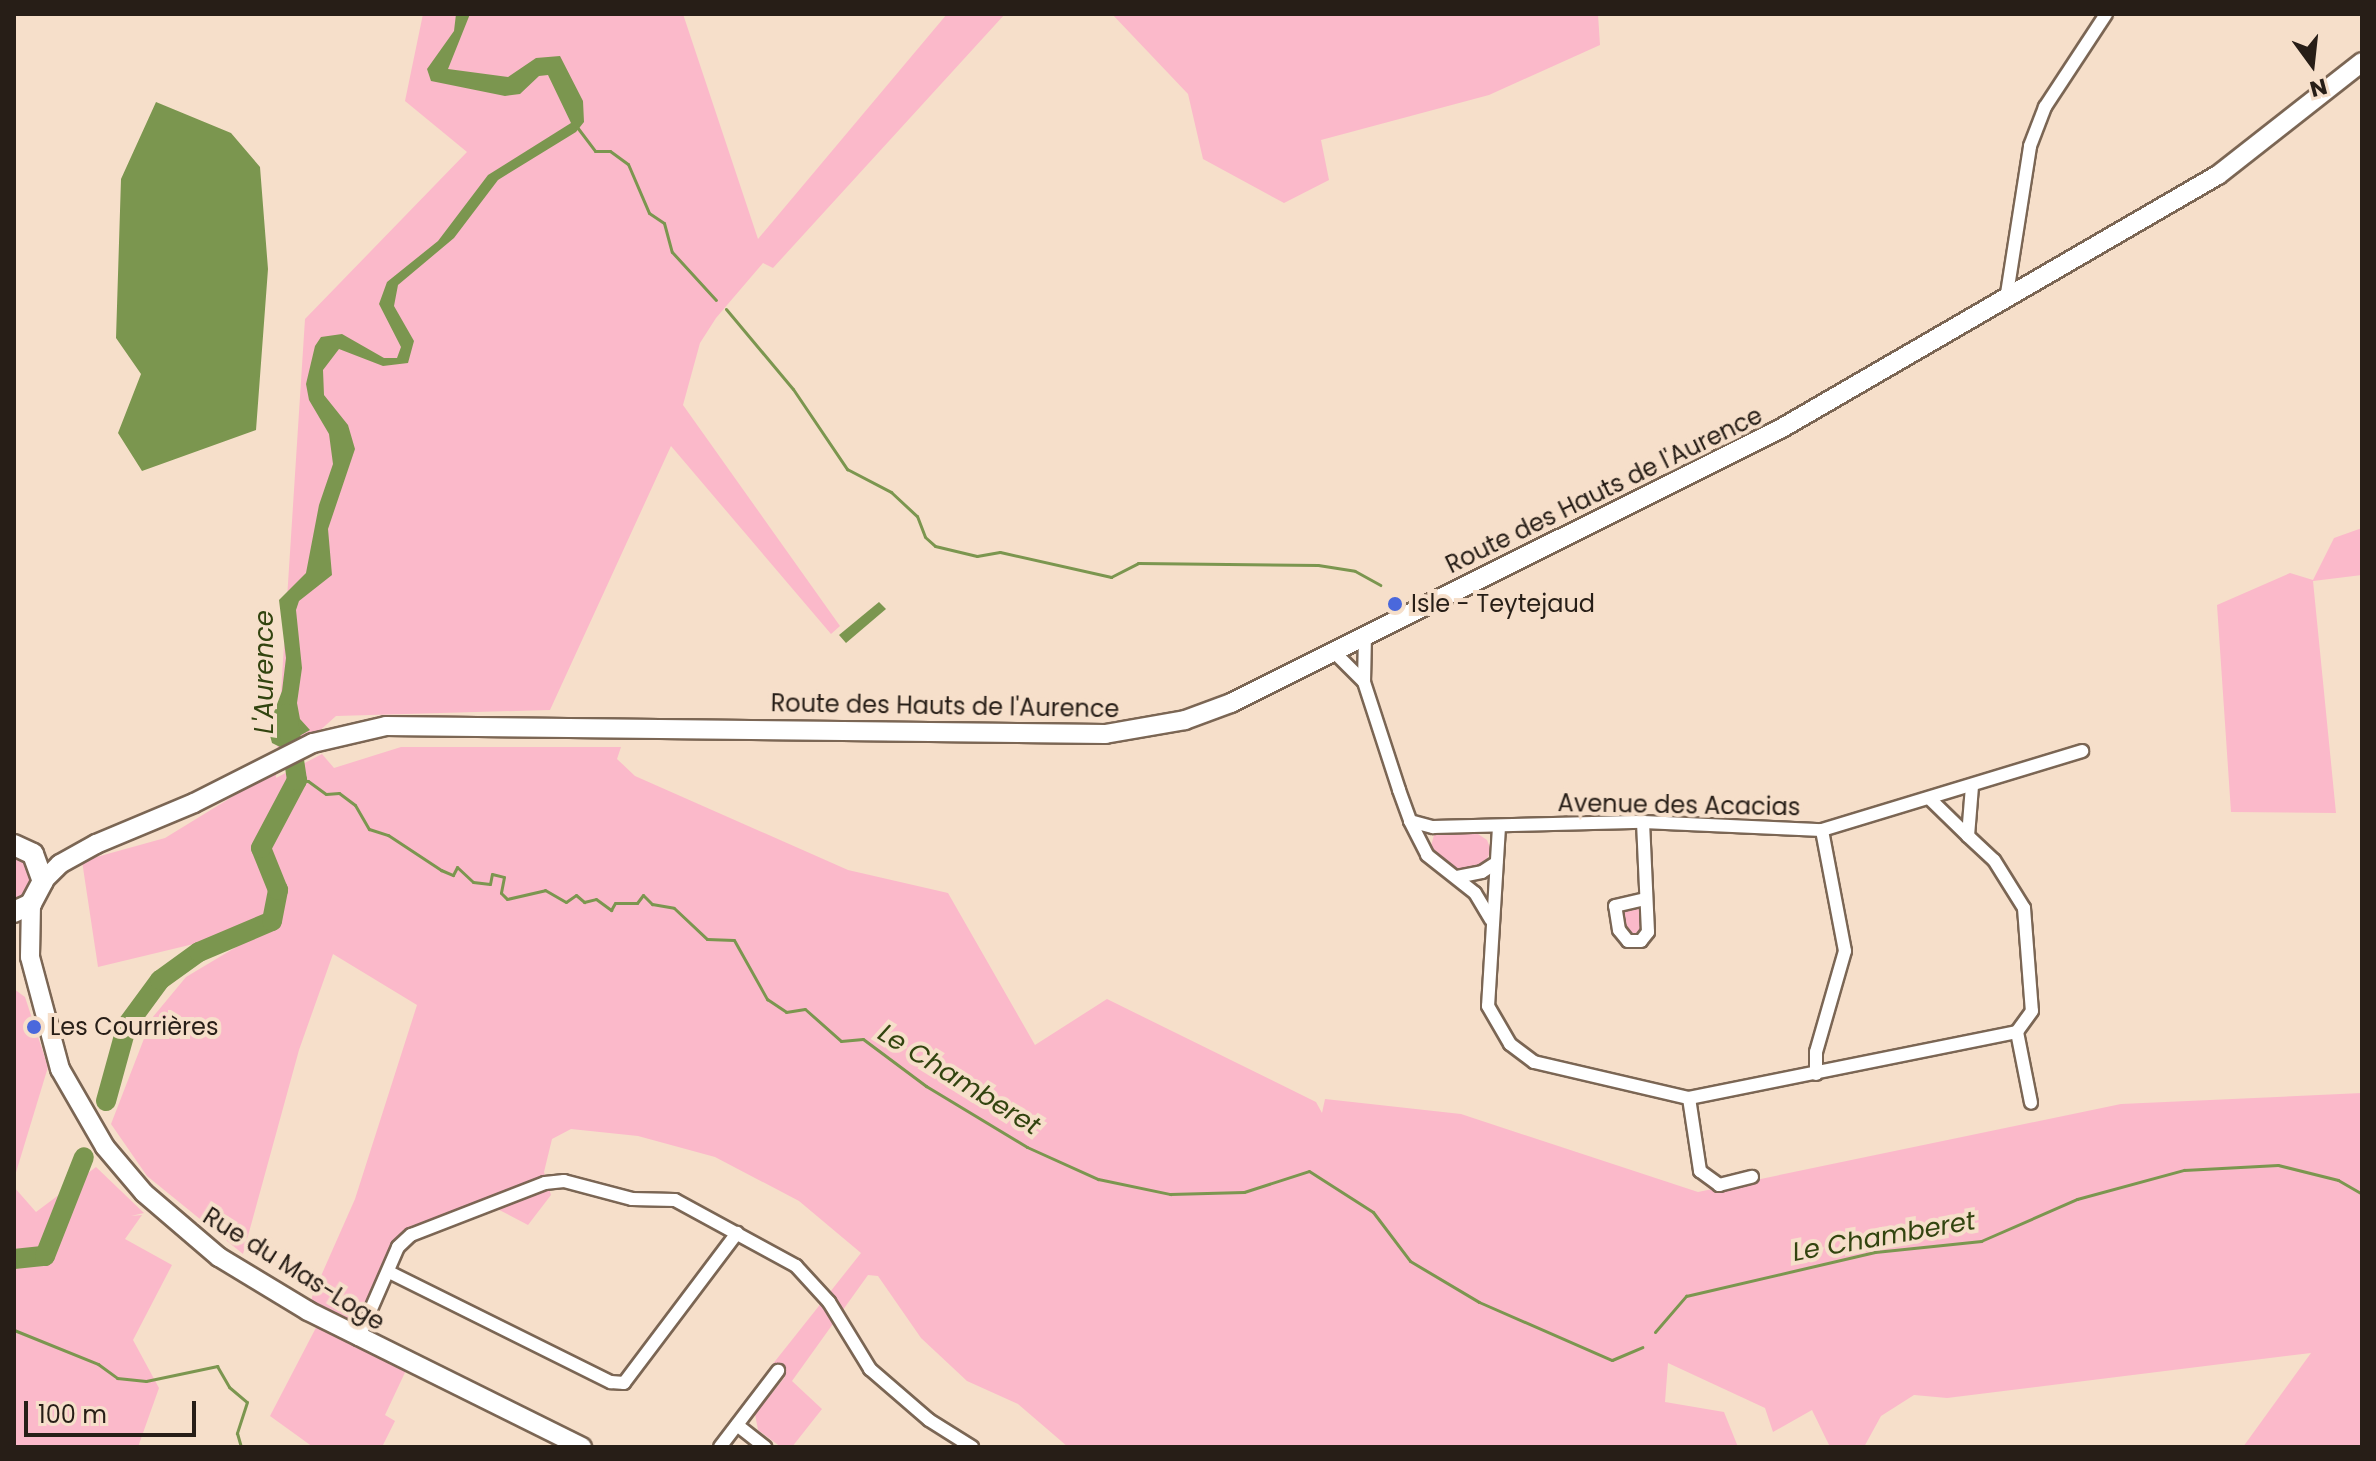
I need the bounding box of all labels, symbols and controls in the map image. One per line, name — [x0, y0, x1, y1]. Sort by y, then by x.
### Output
north arrow — [2272, 24, 2352, 104]
text: N — [2306, 71, 2330, 105]
street label: Route des Hauts de l'Aurence — [1441, 401, 1767, 579]
place label: Isle - Teytejaud — [1411, 590, 1595, 618]
marker: Isle - Teytejaud — [1386, 595, 1404, 613]
water label: L'Aurence — [249, 610, 281, 734]
street label: Route des Hauts de l'Aurence — [770, 689, 1120, 723]
street label: Avenue des Acacias — [1557, 788, 1801, 822]
place label: Les Courrières — [50, 1013, 218, 1041]
marker: Les Courrières — [25, 1018, 43, 1036]
water label: Le Chamberet — [872, 1018, 1046, 1142]
street label: Rue du Mas-Loge — [198, 1201, 390, 1337]
water label: Le Chamberet — [1790, 1206, 1978, 1268]
scale bar — [28, 1385, 200, 1435]
text: 100 m — [38, 1398, 107, 1431]

